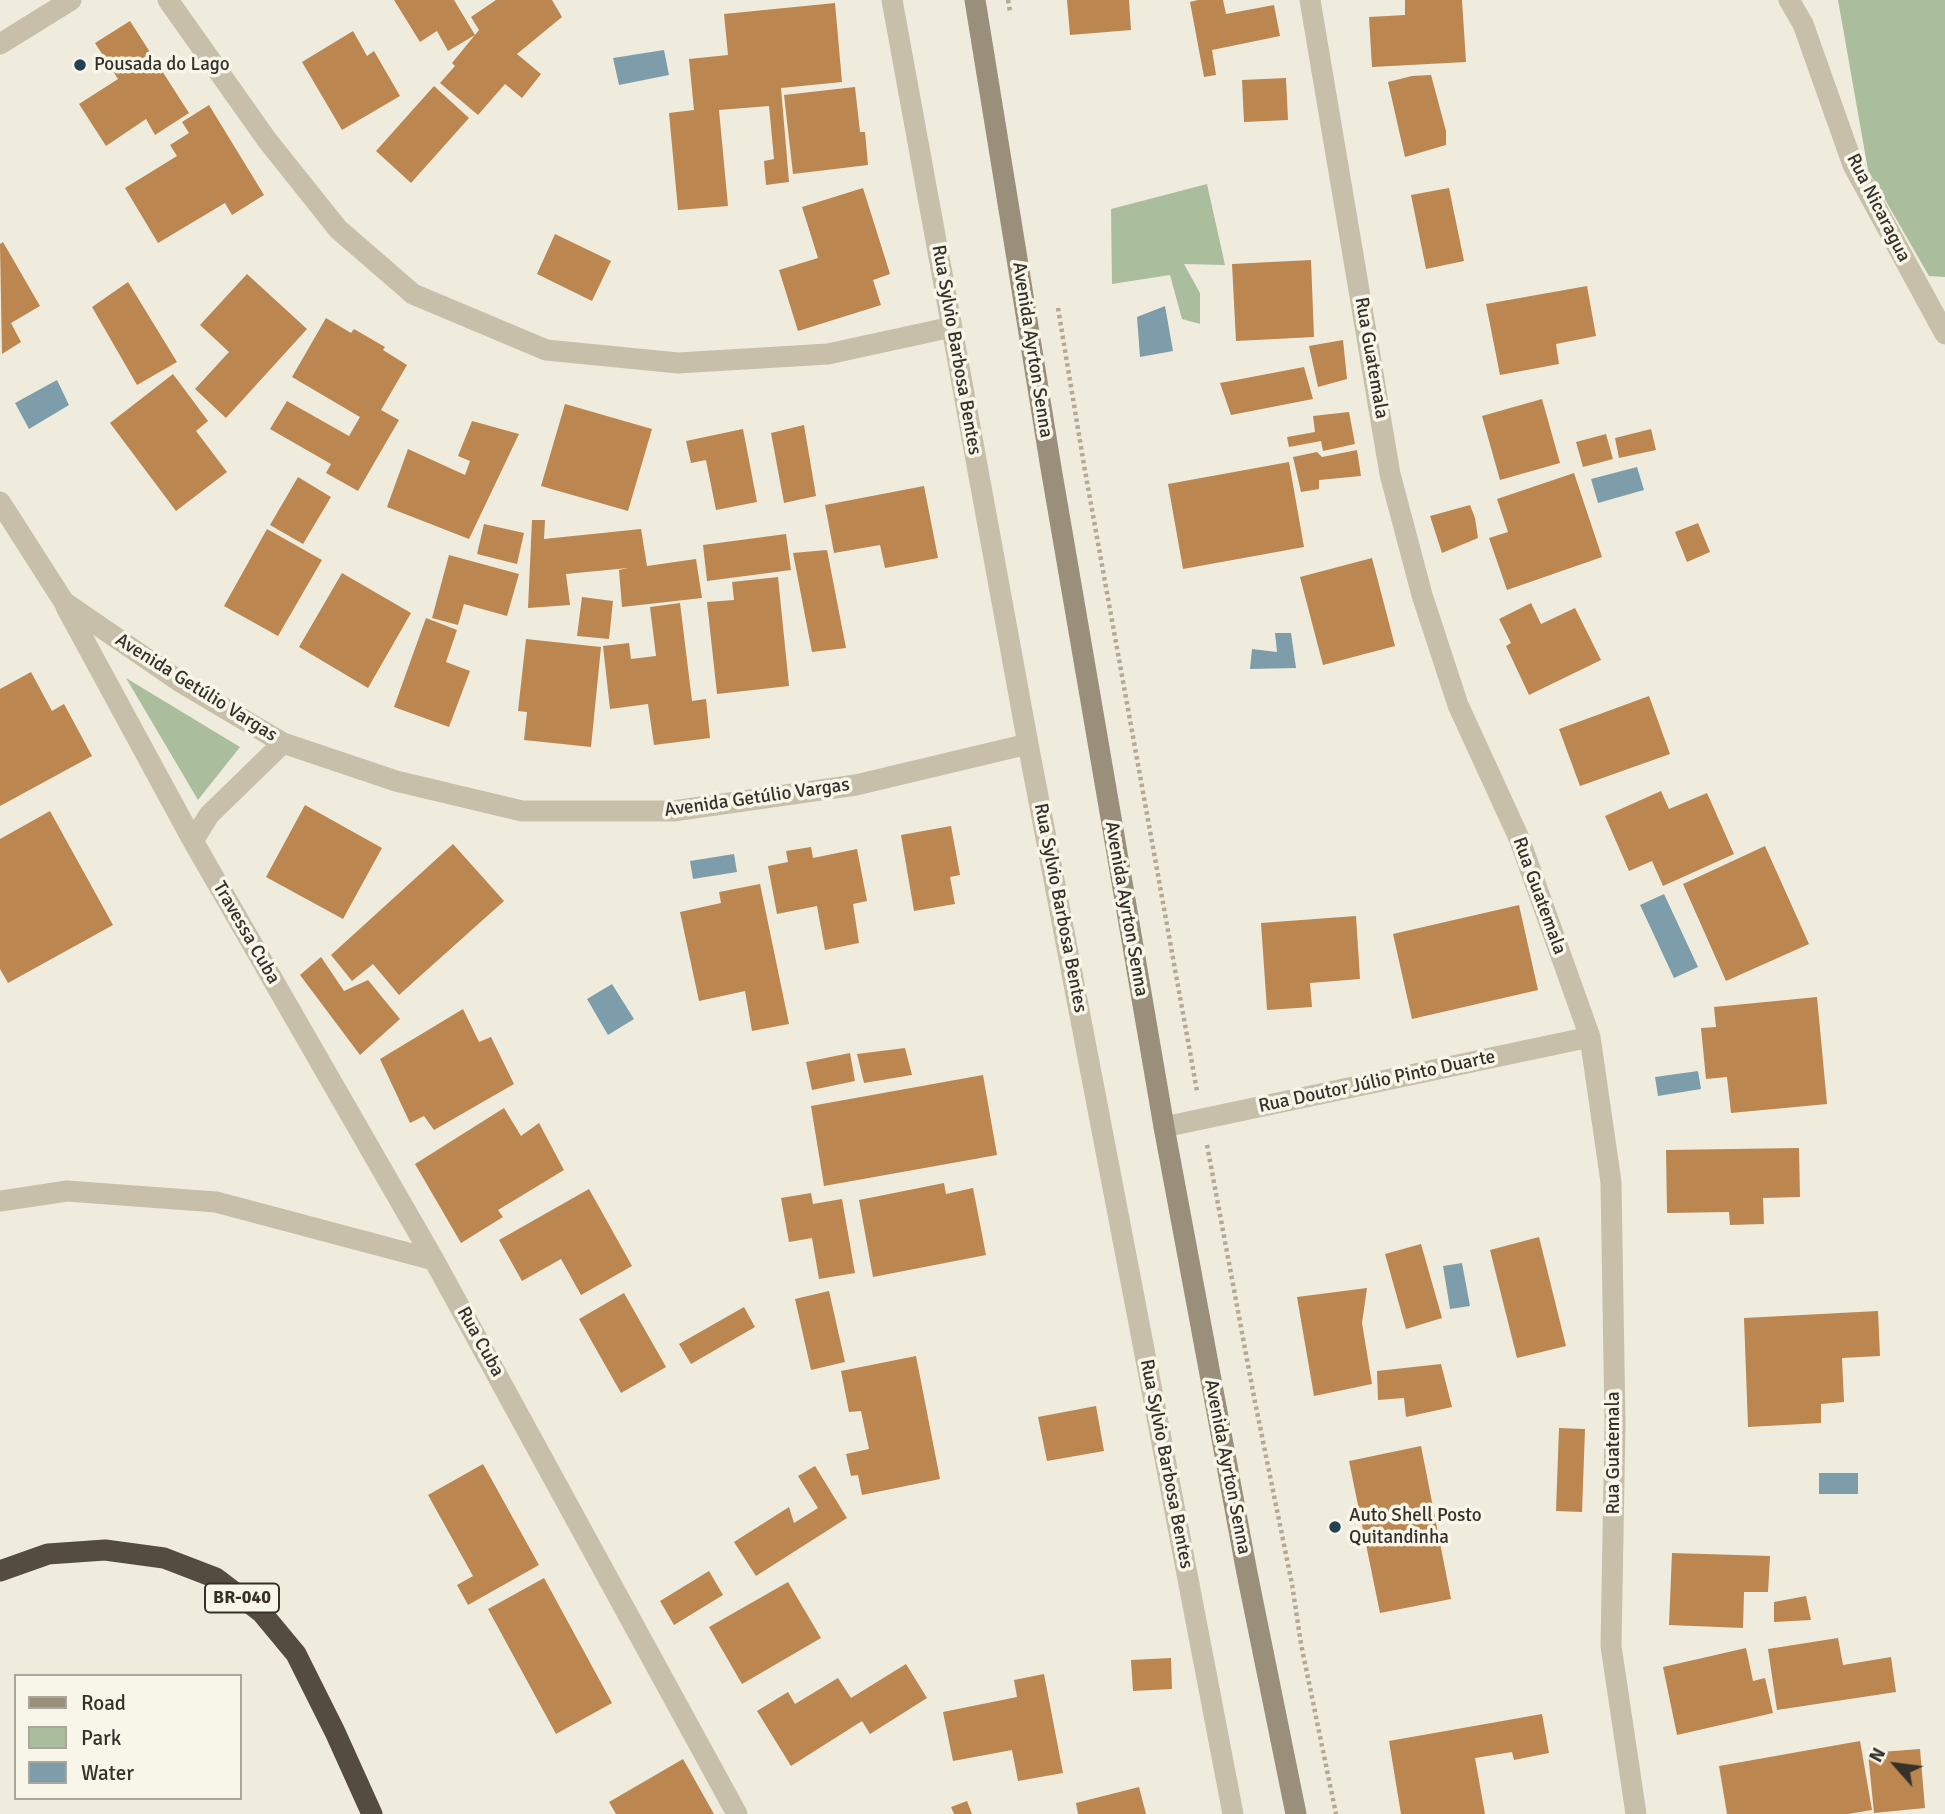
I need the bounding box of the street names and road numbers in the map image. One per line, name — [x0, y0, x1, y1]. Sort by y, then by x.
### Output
street label: Rua Nicaragua — [1841, 150, 1915, 266]
street label: Rua Sylvio Barbosa Bentes — [926, 243, 986, 457]
street label: Avenida Ayrton Senna — [1007, 261, 1057, 439]
street label: Rua Guatemala — [1349, 295, 1393, 421]
street label: Avenida Getúlio Vargas — [111, 629, 281, 747]
street label: Avenida Getúlio Vargas — [663, 774, 851, 822]
street label: Rua Sylvio Barbosa Bentes — [1028, 801, 1092, 1015]
street label: Avenida Ayrton Senna — [1099, 820, 1153, 998]
street label: Rua Guatemala — [1507, 834, 1571, 958]
street label: Travessa Cuba — [208, 878, 284, 988]
street label: Rua Doutor Júlio Pinto Duarte — [1257, 1046, 1497, 1118]
street label: Rua Cuba — [451, 1303, 509, 1381]
street label: Rua Sylvio Barbosa Bentes — [1134, 1357, 1198, 1571]
street label: Avenida Ayrton Senna — [1199, 1378, 1255, 1556]
street label: Rua Guatemala — [1603, 1391, 1625, 1515]
road number: BR-040 — [205, 1583, 279, 1612]

